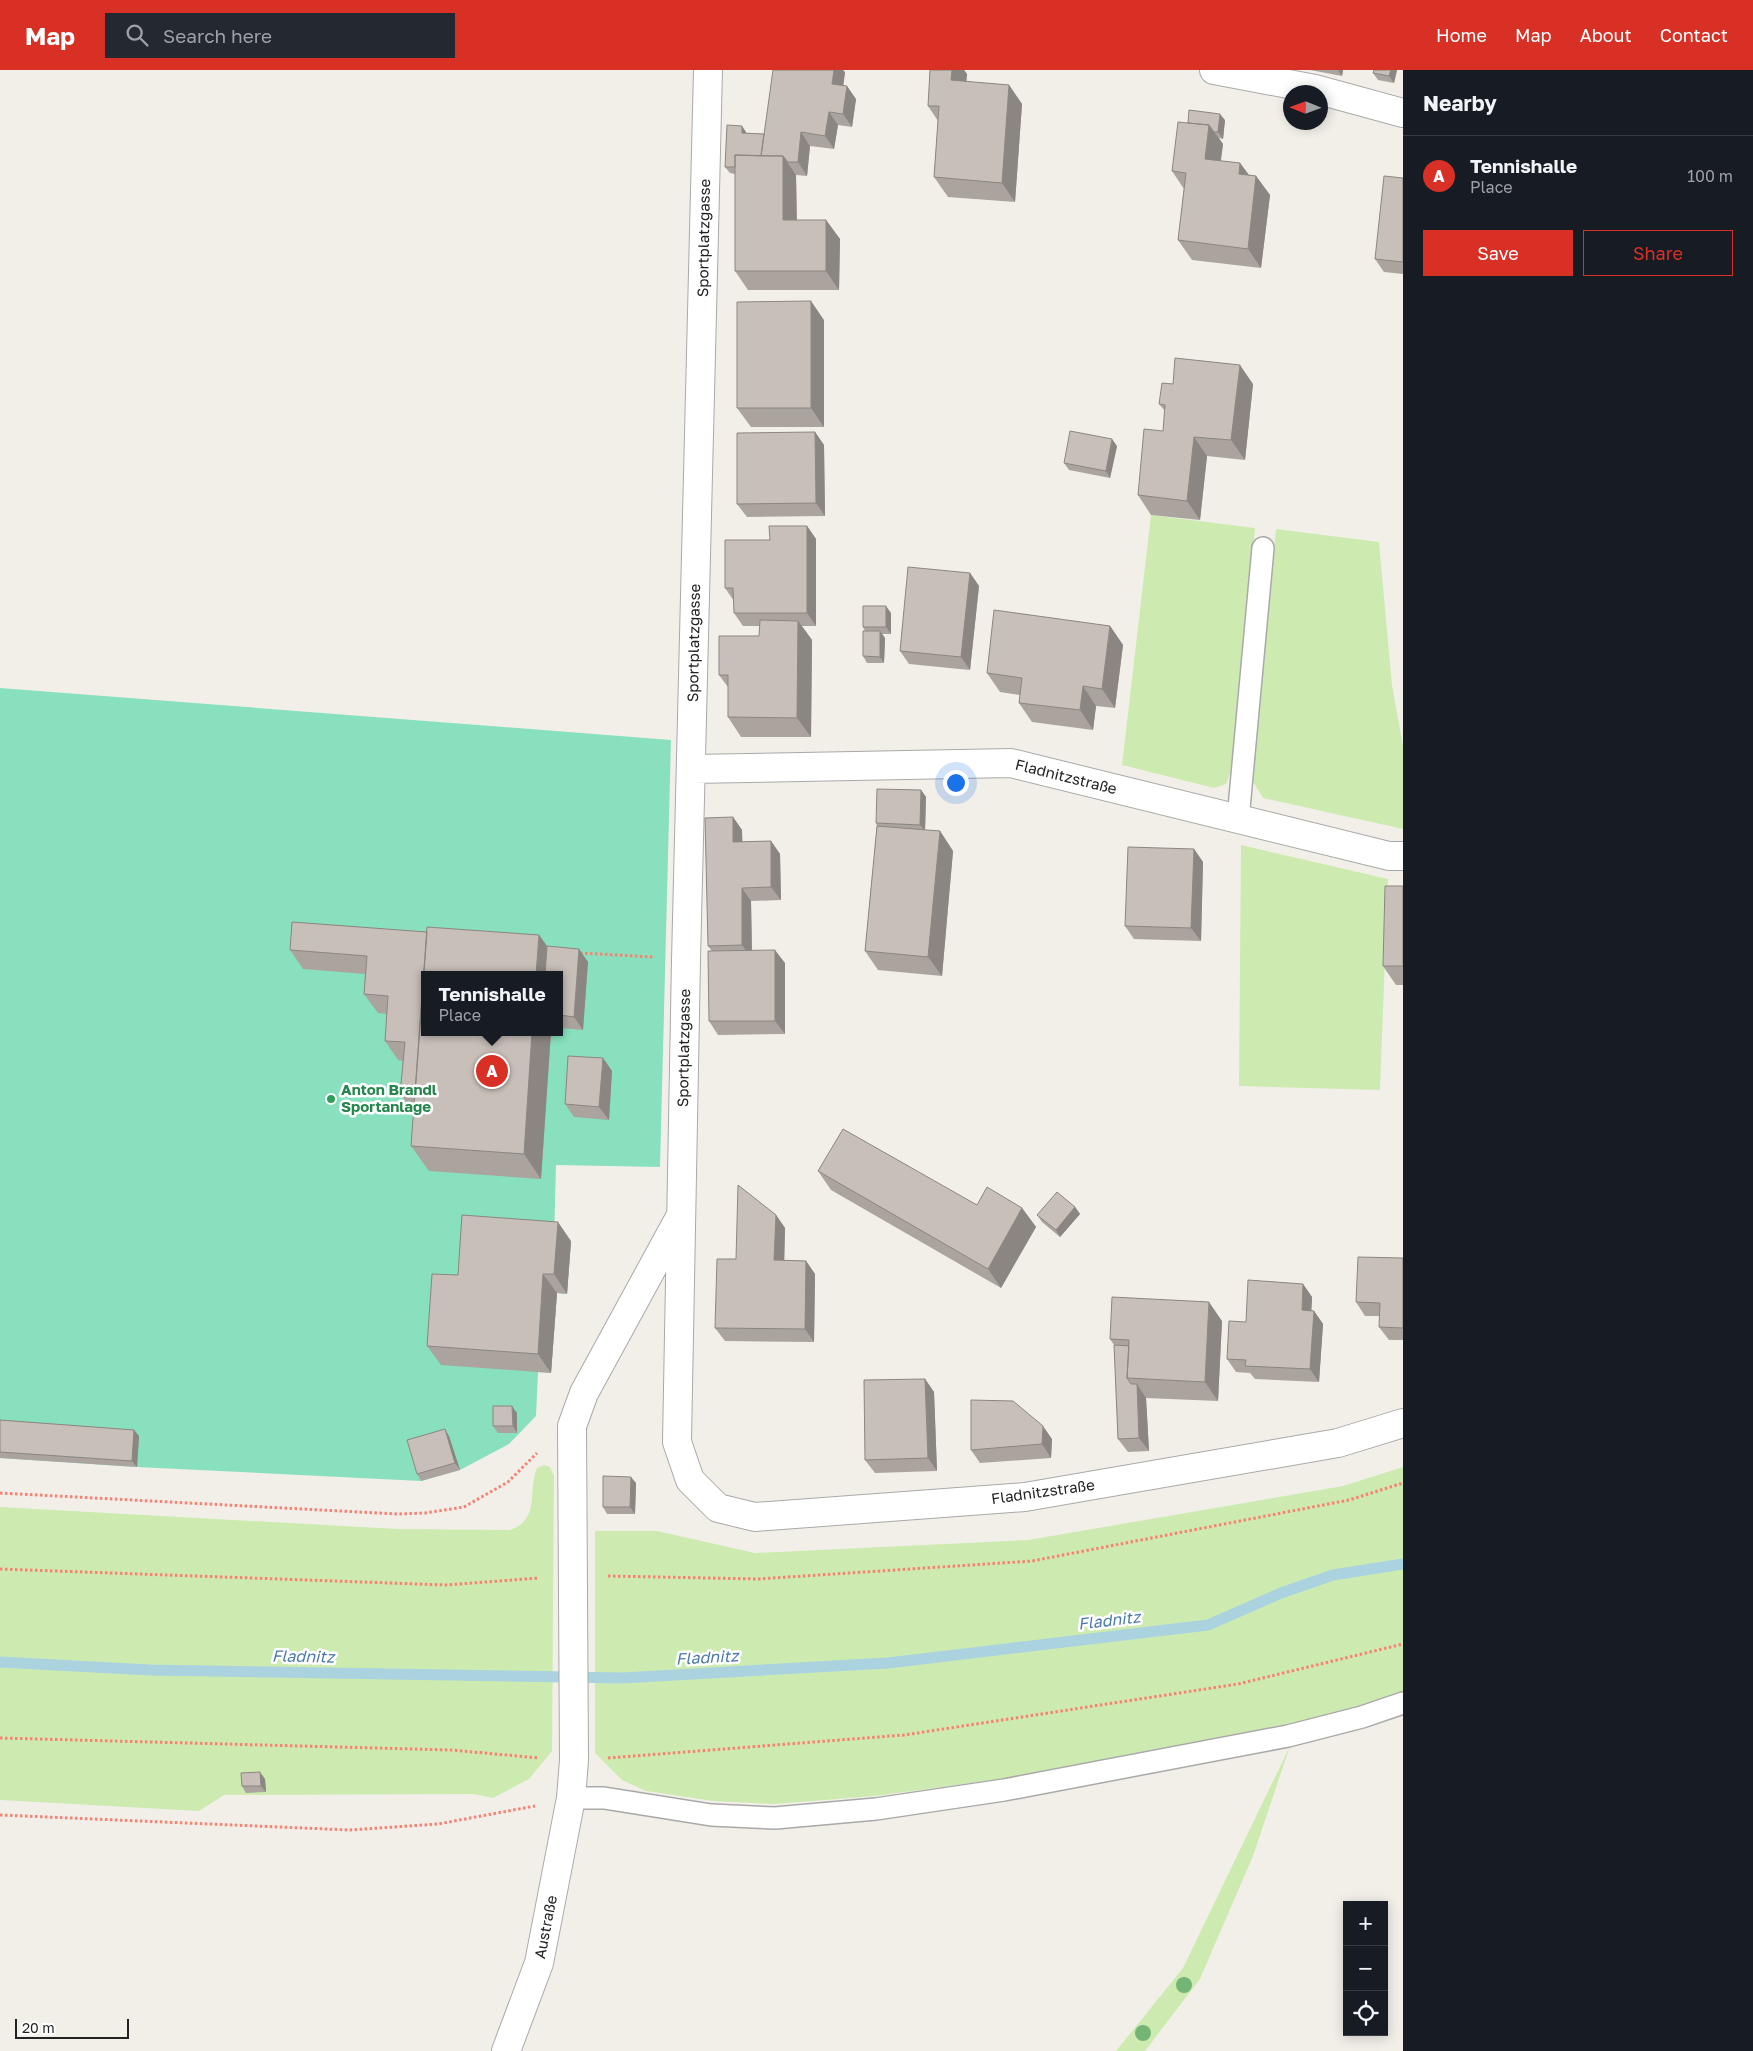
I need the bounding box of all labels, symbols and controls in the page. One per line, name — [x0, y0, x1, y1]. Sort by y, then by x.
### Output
search box — [105, 13, 455, 58]
text: Map — [25, 21, 75, 50]
icon: search — [123, 21, 151, 49]
text: Search here — [163, 24, 272, 47]
text: Home — [1436, 24, 1487, 46]
text: Map — [1515, 24, 1552, 46]
text: About — [1580, 24, 1632, 46]
text: Contact — [1660, 24, 1728, 46]
north arrow — [1283, 85, 1328, 130]
text: Nearby — [1423, 90, 1497, 116]
text: Tennishalle — [1470, 154, 1577, 177]
text: A — [1433, 166, 1445, 186]
text: 100 m — [1687, 166, 1733, 186]
text: Place — [1470, 177, 1513, 197]
street label: Sportplatzgasse — [693, 178, 713, 297]
button: Save — [1423, 230, 1573, 276]
button: Share — [1583, 230, 1733, 276]
street label: Sportplatzgasse — [683, 583, 703, 702]
street label: Fladnitzstraße — [1014, 755, 1119, 797]
your location — [943, 770, 969, 796]
popup — [421, 971, 563, 1036]
text: Tennishalle — [438, 982, 546, 1005]
street label: Sportplatzgasse — [673, 988, 693, 1107]
text: Place — [438, 1005, 481, 1025]
pin: A — [476, 1052, 508, 1090]
place label: Anton Brandl Sportanlage — [341, 1080, 437, 1115]
marker: Anton Brandl Sportanlage — [325, 1093, 337, 1105]
street label: Fladnitzstraße — [990, 1475, 1096, 1507]
water label: Fladnitz — [1077, 1606, 1143, 1634]
water label: Fladnitz — [272, 1645, 336, 1667]
water label: Fladnitz — [675, 1645, 741, 1669]
street label: Austraße — [530, 1893, 560, 1960]
map controls — [1343, 1901, 1388, 2036]
button: + — [1343, 1901, 1388, 1946]
button: − — [1343, 1946, 1388, 1991]
button: locate — [1343, 1991, 1388, 2036]
scale bar — [15, 2016, 129, 2039]
text: 20 m — [22, 2019, 55, 2036]

